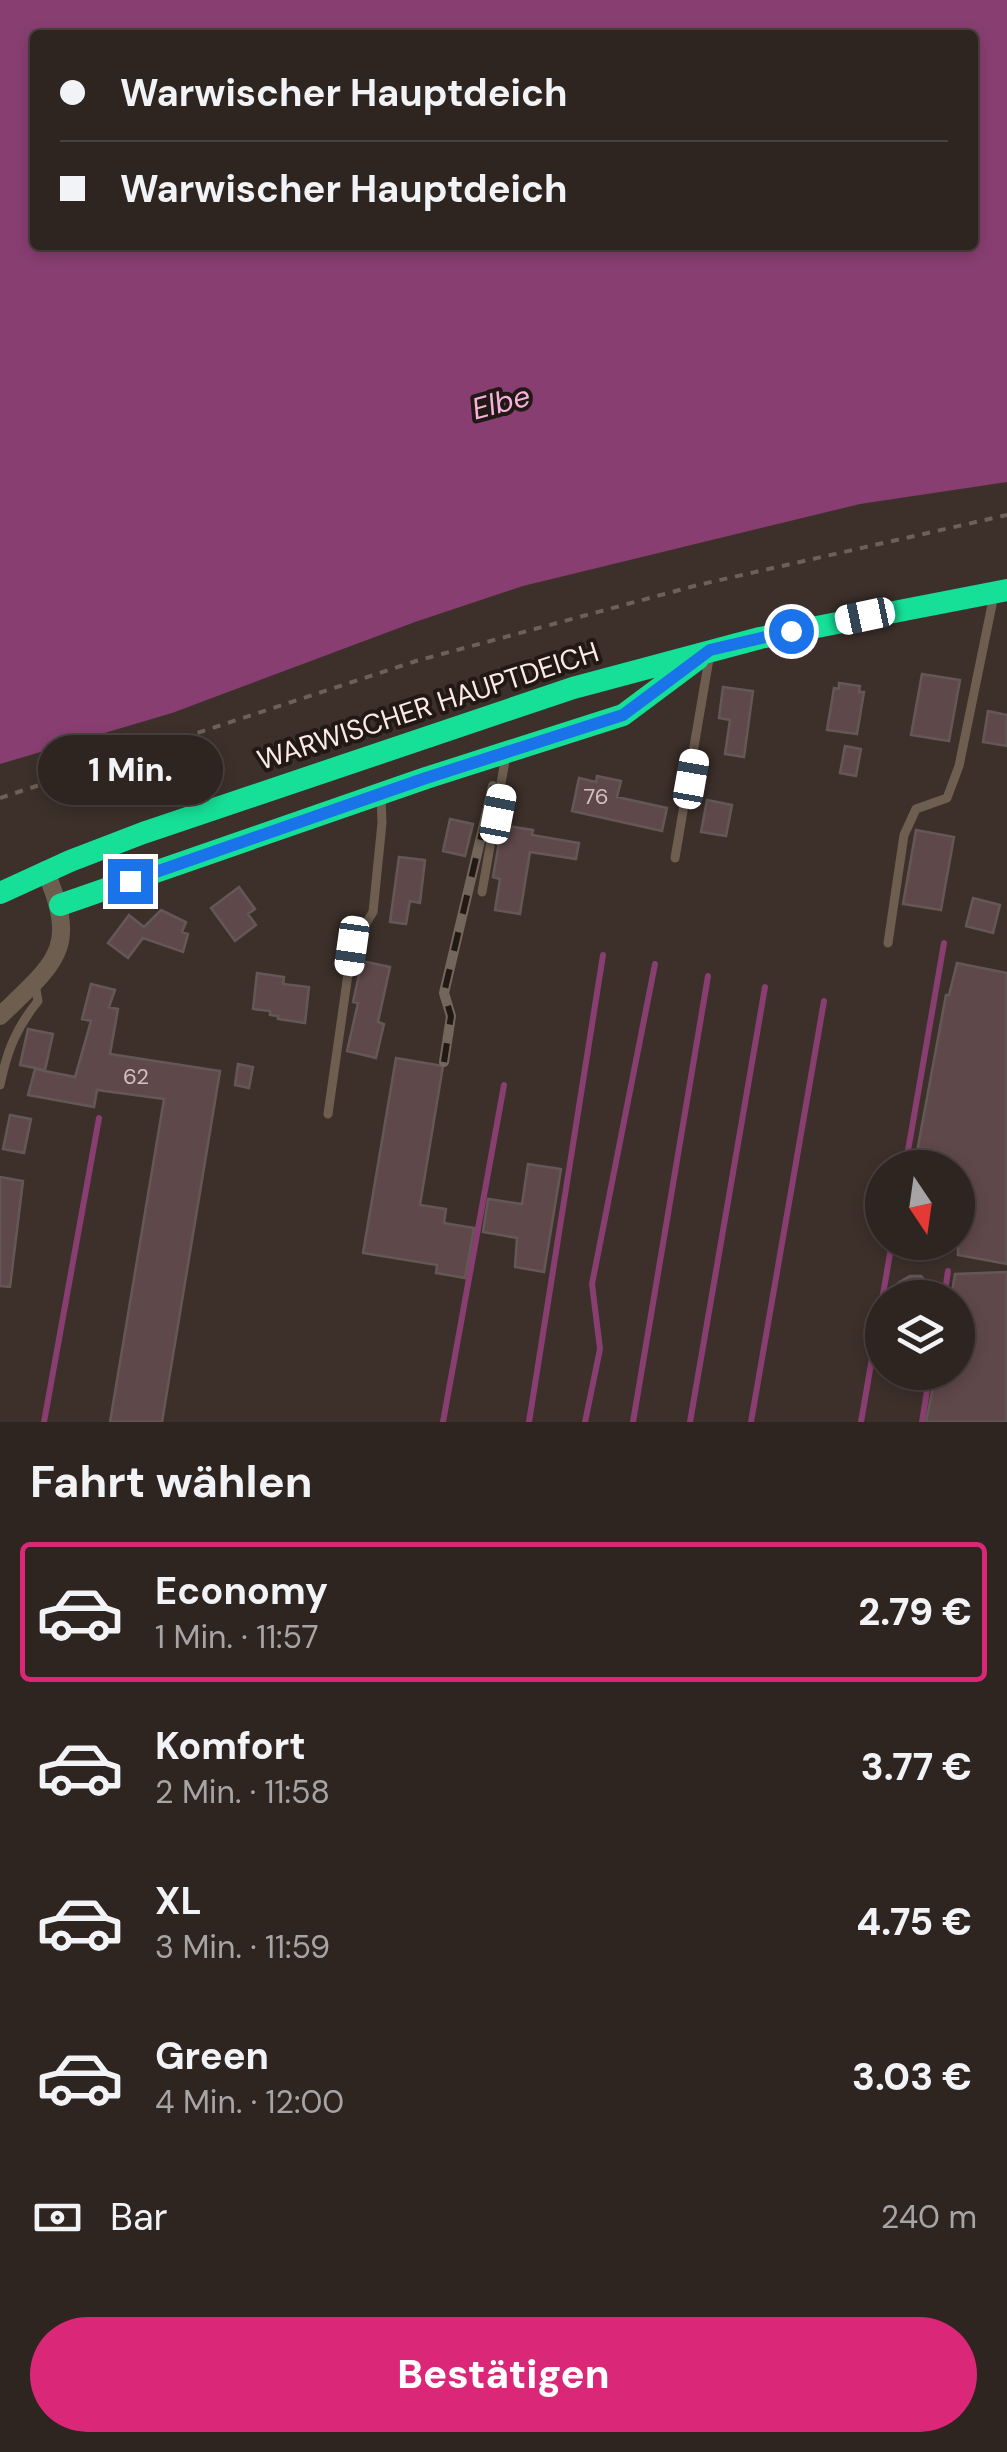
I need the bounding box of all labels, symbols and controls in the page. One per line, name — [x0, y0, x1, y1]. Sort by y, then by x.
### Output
text: Warwischer Hauptdeich — [120, 68, 568, 118]
text: Warwischer Hauptdeich — [120, 164, 568, 214]
water label: Elbe — [468, 376, 534, 428]
car — [833, 595, 897, 637]
route start — [769, 609, 814, 654]
street label: WARWISCHER HAUPTDEICH — [253, 633, 603, 779]
callout: 1 Min. — [38, 736, 222, 806]
car — [671, 747, 711, 811]
text: 1 Min. — [88, 749, 173, 791]
car — [478, 782, 518, 846]
house number: 76 — [584, 782, 609, 811]
route end — [108, 859, 153, 904]
car — [333, 914, 371, 978]
house number: 62 — [123, 1062, 149, 1091]
north arrow — [865, 1150, 975, 1260]
map controls — [865, 1150, 975, 1390]
button: layers — [865, 1280, 975, 1390]
text: Fahrt wählen — [30, 1452, 312, 1511]
text: Economy — [155, 1566, 328, 1616]
icon: car — [35, 1567, 125, 1657]
text: 2.79 € — [858, 1587, 972, 1637]
text: 1 Min. · 11:57 — [155, 1616, 319, 1658]
text: Komfort — [155, 1721, 306, 1771]
icon: car — [35, 1722, 125, 1812]
text: 3.77 € — [861, 1742, 972, 1792]
text: 2 Min. · 11:58 — [155, 1771, 330, 1813]
text: XL — [155, 1876, 202, 1926]
icon: car — [35, 1877, 125, 1967]
text: 4.75 € — [856, 1897, 972, 1947]
text: 3 Min. · 11:59 — [155, 1926, 330, 1968]
text: Green — [155, 2031, 269, 2081]
icon: car — [35, 2032, 125, 2122]
text: 3.03 € — [852, 2052, 972, 2102]
text: 4 Min. · 12:00 — [155, 2081, 344, 2123]
icon: cash — [30, 2190, 85, 2245]
text: Bar — [110, 2192, 168, 2242]
text: 240 m — [881, 2196, 977, 2238]
button: Bestätigen — [30, 2317, 977, 2432]

